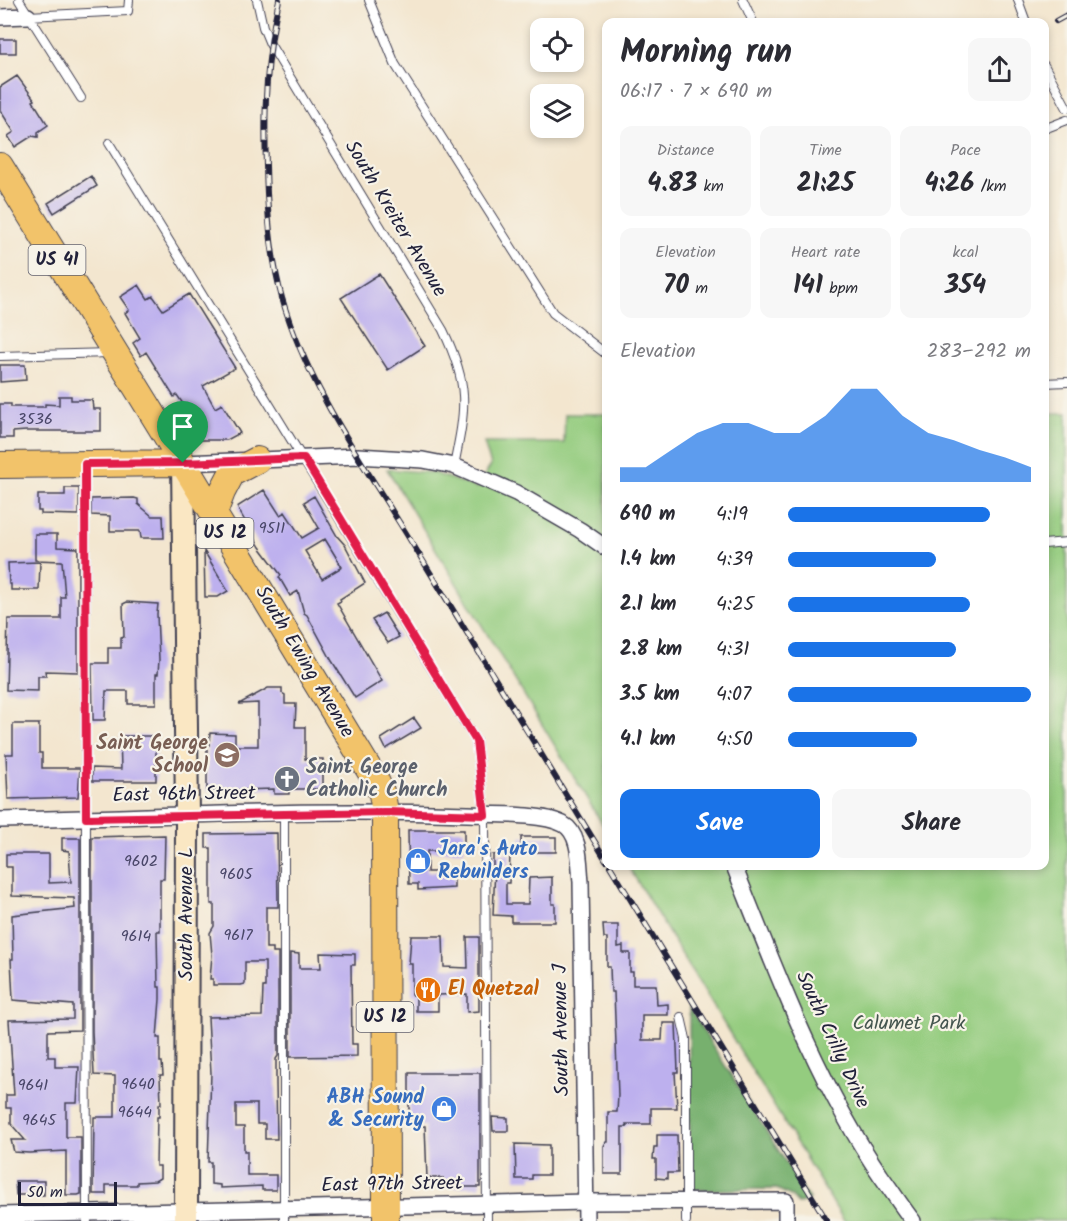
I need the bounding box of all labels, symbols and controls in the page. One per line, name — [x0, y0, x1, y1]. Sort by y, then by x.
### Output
map controls — [530, 18, 584, 138]
button: locate — [530, 18, 584, 72]
text: Morning run — [620, 27, 792, 80]
button: share — [968, 38, 1031, 101]
text: 06:17 · 7 × 690 m — [620, 76, 772, 108]
button: layers — [530, 84, 584, 138]
street label: South Kreiter Avenue — [335, 134, 455, 304]
text: Distance — [657, 138, 714, 163]
text: Time — [809, 138, 842, 163]
text: Pace — [950, 138, 981, 163]
text: 4.83 — [647, 163, 697, 205]
text: 21:25 — [797, 163, 854, 205]
text: 4:26 — [924, 163, 974, 205]
text: km — [697, 174, 724, 199]
text: /km — [974, 174, 1007, 199]
text: Elevation — [655, 240, 716, 265]
text: Heart rate — [791, 240, 860, 265]
text: kcal — [952, 240, 979, 265]
road number: US 41 — [28, 245, 86, 275]
text: 70 — [663, 265, 689, 307]
text: 141 — [793, 265, 823, 307]
text: 354 — [945, 265, 986, 307]
text: m — [689, 276, 708, 301]
text: bpm — [823, 276, 858, 301]
text: Elevation — [620, 336, 696, 368]
text: 283–292 m — [927, 336, 1031, 368]
pin — [157, 401, 208, 463]
house number: 3536 — [17, 407, 53, 432]
icon: arrive — [166, 410, 199, 443]
text: 690 m — [620, 499, 675, 531]
text: 4:19 — [716, 499, 748, 531]
house number: 9511 — [259, 516, 285, 541]
road number: US 12 — [196, 518, 254, 548]
text: 1.4 km — [620, 544, 676, 576]
text: 4:39 — [716, 544, 753, 576]
street label: South Ewing Avenue — [246, 580, 362, 744]
text: 2.1 km — [620, 589, 676, 621]
text: 4:25 — [716, 589, 754, 621]
text: 2.8 km — [620, 634, 682, 666]
text: 4:31 — [716, 634, 750, 666]
text: 3.5 km — [620, 679, 680, 711]
text: 4:07 — [716, 679, 751, 711]
text: 4.1 km — [620, 724, 676, 756]
text: 4:50 — [716, 724, 753, 756]
place label: Saint George School — [96, 728, 209, 783]
school or university icon: Saint George School — [212, 740, 242, 770]
place label: Saint George Catholic Church — [306, 752, 448, 807]
church icon: Saint George Catholic Church — [272, 764, 302, 794]
street label: East 96th Street — [112, 778, 256, 812]
button: Save — [620, 789, 820, 858]
button: Share — [832, 789, 1031, 858]
place label: Jara's Auto Rebuilders — [438, 834, 537, 889]
shop icon: Jara's Auto Rebuilders — [403, 846, 433, 876]
street label: South Avenue L — [171, 847, 203, 981]
house number: 9602 — [124, 849, 158, 874]
house number: 9605 — [219, 862, 254, 887]
house number: 9617 — [223, 923, 253, 948]
house number: 9614 — [121, 924, 151, 949]
street label: South Avenue J — [545, 963, 579, 1096]
street label: South Crilly Drive — [786, 966, 878, 1114]
place label: El Quetzal — [448, 974, 540, 1006]
restaurant icon: El Quetzal — [413, 975, 443, 1005]
road number: US 12 — [356, 1002, 414, 1032]
park label: Calumet Park — [853, 1008, 966, 1040]
house number: 9640 — [121, 1072, 155, 1097]
house number: 9641 — [18, 1073, 48, 1098]
place label: ABH Sound & Security — [326, 1082, 425, 1137]
shop icon: ABH Sound & Security — [429, 1094, 459, 1124]
house number: 9644 — [118, 1100, 152, 1125]
house number: 9645 — [22, 1108, 57, 1133]
street label: East 97th Street — [321, 1168, 463, 1202]
scale bar — [18, 1179, 117, 1206]
text: 50 m — [27, 1180, 63, 1205]

